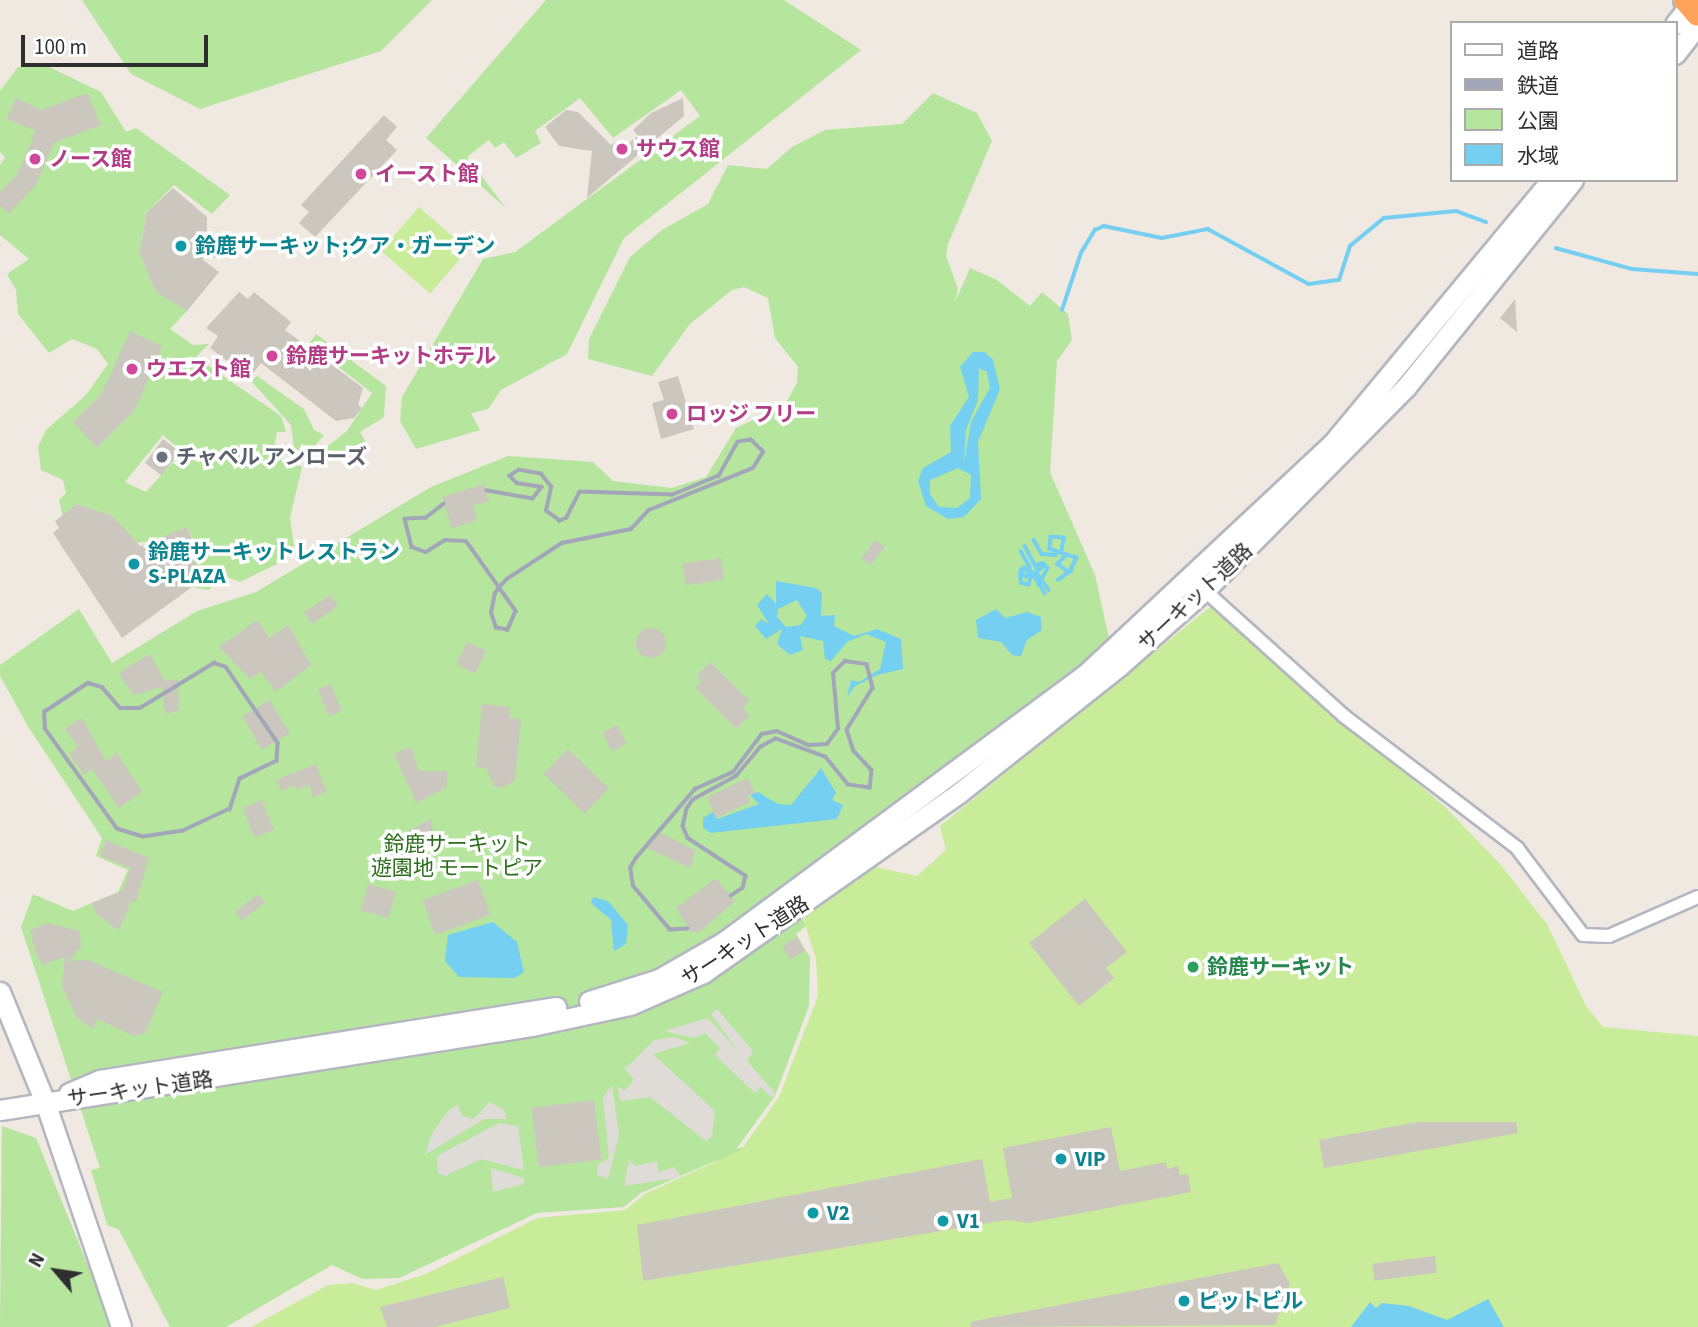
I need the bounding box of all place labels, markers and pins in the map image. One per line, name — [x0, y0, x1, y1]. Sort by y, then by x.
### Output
place label: サウス館 — [636, 136, 720, 162]
marker: サウス館 — [614, 141, 630, 157]
place label: ノース館 — [49, 146, 133, 172]
marker: ノース館 — [27, 151, 43, 167]
place label: イースト館 — [375, 161, 480, 187]
marker: イースト館 — [353, 166, 369, 182]
place label: 鈴鹿サーキット;クア・ガーデン — [195, 233, 495, 259]
marker: 鈴鹿サーキット;クア・ガーデン — [173, 238, 189, 254]
place label: 鈴鹿サーキットホテル — [286, 343, 496, 369]
marker: 鈴鹿サーキットホテル — [264, 348, 280, 364]
place label: ウエスト館 — [146, 356, 251, 382]
marker: ウエスト館 — [124, 361, 140, 377]
place label: ロッジ フリー — [686, 401, 816, 427]
marker: ロッジ フリー — [664, 406, 680, 422]
place label: チャペル アンローズ — [176, 444, 369, 470]
marker: チャペル アンローズ — [154, 449, 170, 465]
place label: 鈴鹿サーキットレストラン S-PLAZA — [148, 539, 400, 589]
marker: 鈴鹿サーキットレストラン S-PLAZA — [126, 556, 142, 572]
place label: 鈴鹿サーキット — [1207, 954, 1354, 980]
marker: 鈴鹿サーキット — [1185, 959, 1201, 975]
place label: VIP — [1075, 1146, 1106, 1172]
marker: VIP — [1053, 1151, 1069, 1167]
place label: V2 — [827, 1200, 850, 1226]
marker: V2 — [805, 1205, 821, 1221]
place label: V1 — [957, 1208, 980, 1234]
marker: V1 — [935, 1213, 951, 1229]
place label: ピットビル — [1198, 1288, 1303, 1314]
marker: ピットビル — [1176, 1293, 1192, 1309]

